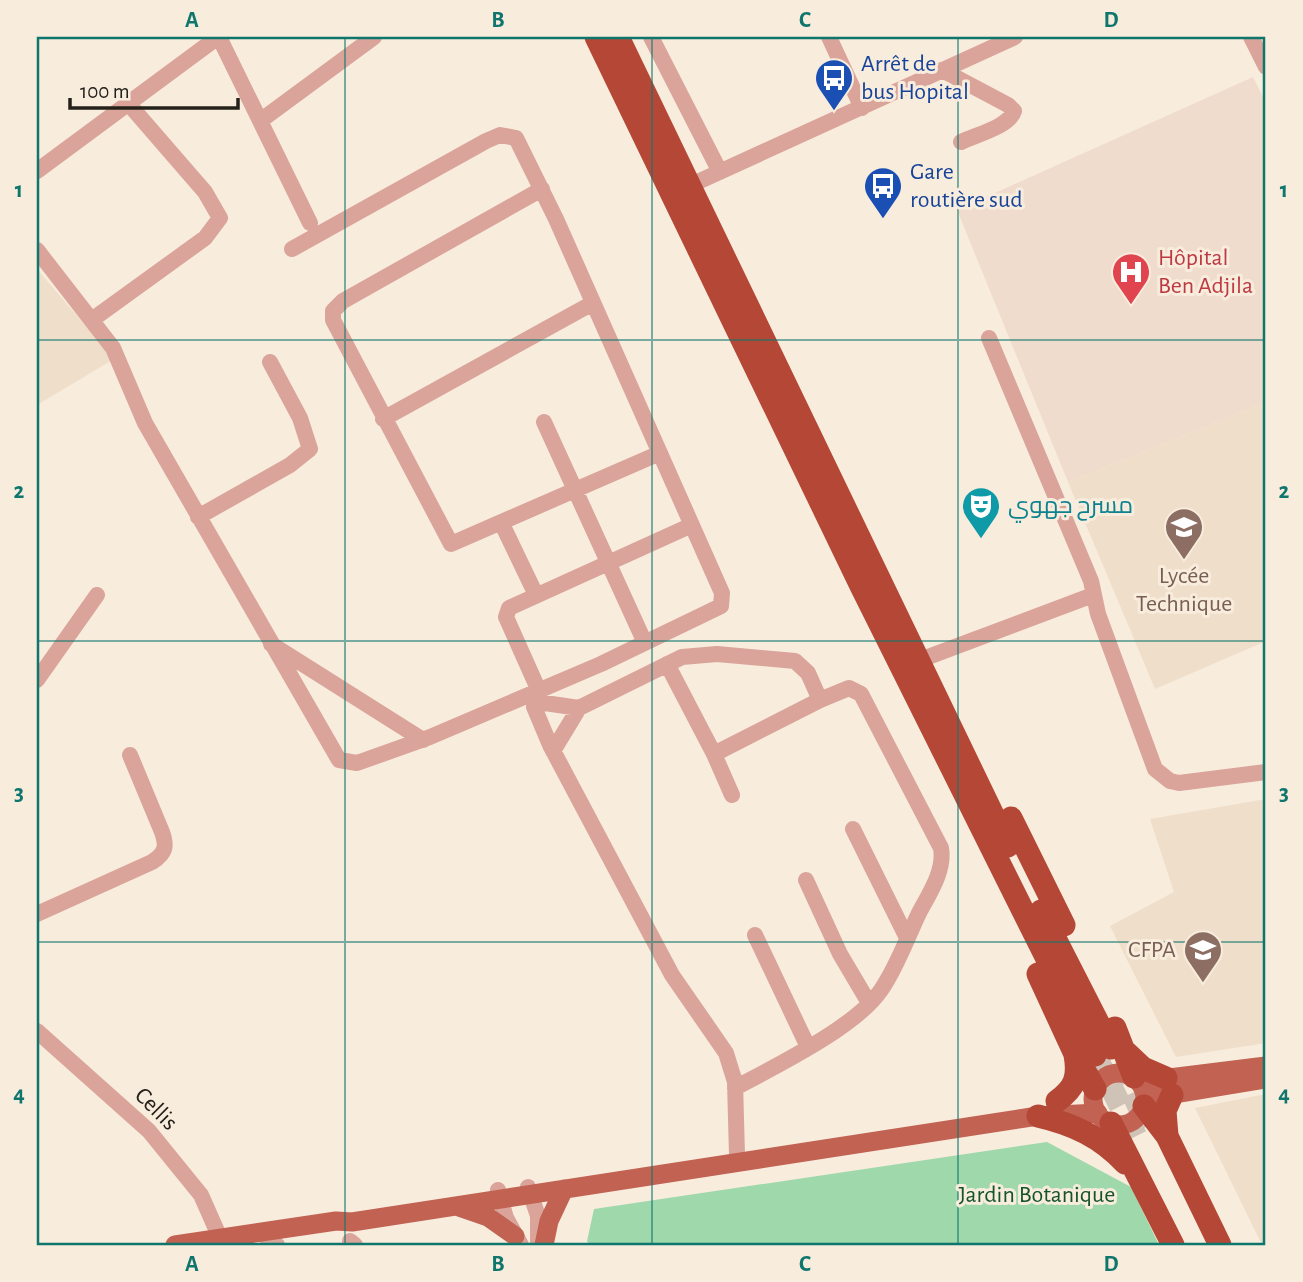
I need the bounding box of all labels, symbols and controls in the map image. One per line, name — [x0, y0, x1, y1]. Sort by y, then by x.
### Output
text: A — [185, 9, 199, 32]
text: B — [491, 9, 505, 32]
text: C — [799, 9, 811, 32]
text: D — [1103, 9, 1119, 32]
place label: Arrêt de bus Hopital — [861, 52, 969, 104]
bus stop icon: Arrêt de bus Hopital — [813, 57, 855, 112]
scale bar — [70, 66, 238, 110]
text: 100 m — [80, 81, 130, 102]
place label: Gare routière sud — [910, 160, 1023, 212]
bus stop icon: Gare routière sud — [862, 165, 904, 220]
text: 1 — [15, 179, 23, 202]
text: 1 — [1280, 179, 1288, 202]
place label: Hôpital Ben Adjila — [1158, 246, 1253, 298]
hospital icon: Hôpital Ben Adjila — [1110, 251, 1152, 306]
text: 2 — [14, 480, 25, 503]
text: 2 — [1279, 480, 1290, 503]
theatre icon: مسرح جهوي — [960, 485, 1002, 540]
place label: مسرح جهوي — [1008, 494, 1133, 523]
school or university icon: Lycée Technique — [1163, 506, 1205, 561]
place label: Lycée Technique — [1136, 564, 1232, 616]
text: 3 — [14, 782, 24, 805]
text: 3 — [1279, 782, 1289, 805]
school or university icon: CFPA — [1182, 929, 1224, 984]
place label: CFPA — [1128, 938, 1176, 962]
text: 4 — [13, 1083, 25, 1106]
street label: Cellis — [130, 1083, 182, 1135]
text: 4 — [1278, 1083, 1290, 1106]
park label: Jardin Botanique — [959, 1183, 1115, 1207]
text: A — [185, 1253, 199, 1276]
text: B — [491, 1253, 505, 1276]
text: C — [799, 1253, 811, 1276]
text: D — [1103, 1253, 1119, 1276]

